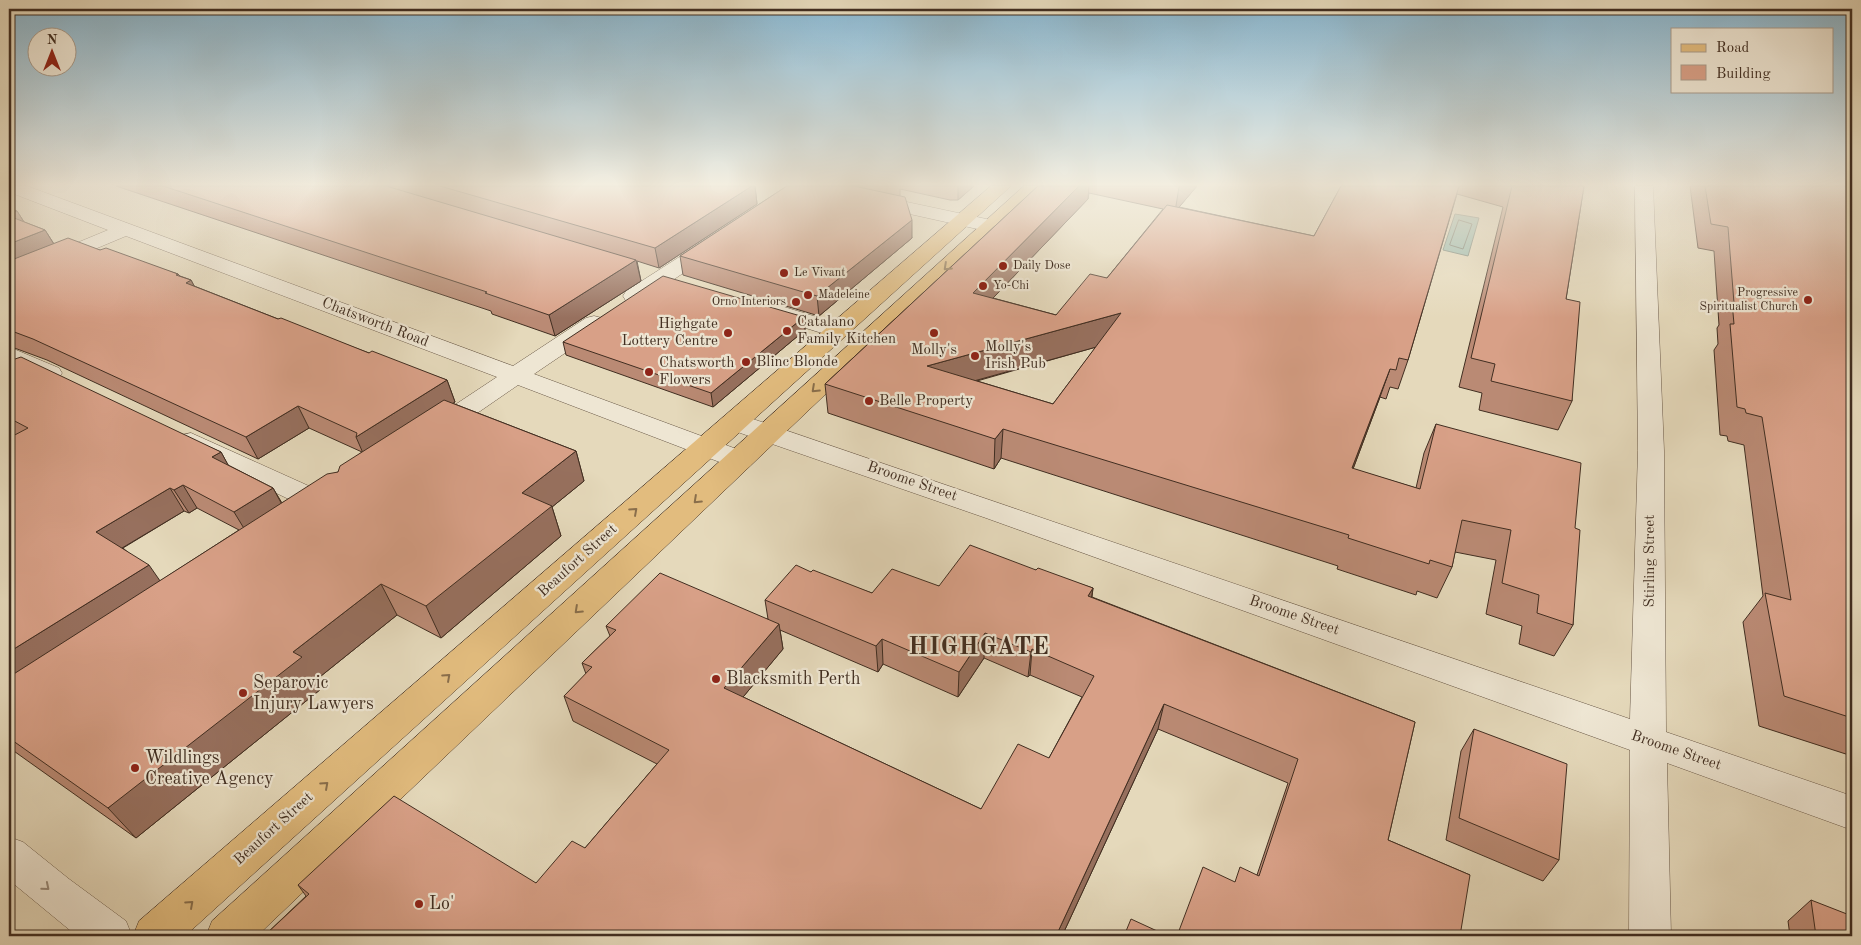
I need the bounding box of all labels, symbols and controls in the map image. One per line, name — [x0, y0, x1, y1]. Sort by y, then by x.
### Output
north arrow — [28, 28, 78, 78]
legend — [1671, 28, 1834, 92]
text: N — [47, 33, 58, 47]
text: Road — [1716, 41, 1750, 56]
text: Building — [1716, 67, 1771, 82]
marker: Daily Dose — [997, 260, 1009, 272]
place label: Daily Dose — [1013, 260, 1071, 272]
one-way arrow — [944, 261, 953, 270]
marker: Le Vivant — [778, 267, 790, 279]
place label: Le Vivant — [794, 267, 845, 279]
marker: Yo-Chi — [977, 280, 989, 292]
place label: Yo-Chi — [993, 280, 1029, 292]
place label: Progressive Spiritualist Church — [1700, 287, 1798, 313]
marker: Madeleine — [802, 289, 814, 301]
place label: Madeleine — [818, 289, 870, 301]
marker: Progressive Spiritualist Church — [1802, 294, 1814, 306]
street label: Chatsworth Road — [320, 296, 431, 350]
place label: Orno Interiors — [712, 296, 786, 308]
marker: Orno Interiors — [790, 296, 802, 308]
place label: Catalano Family Kitchen — [797, 315, 896, 347]
place label: Highgate Lottery Centre — [621, 317, 718, 349]
marker: Catalano Family Kitchen — [781, 325, 793, 337]
marker: Highgate Lottery Centre — [722, 327, 734, 339]
marker: Molly's — [928, 327, 940, 339]
place label: Molly's Irish Pub — [985, 340, 1046, 372]
place label: Molly's — [911, 343, 957, 358]
marker: Molly's Irish Pub — [969, 350, 981, 362]
place label: Blinc Blonde — [756, 355, 838, 370]
place label: Chatsworth Flowers — [659, 356, 734, 388]
marker: Blinc Blonde — [740, 356, 752, 368]
marker: Chatsworth Flowers — [643, 366, 655, 378]
one-way arrow — [812, 383, 821, 392]
place label: Belle Property — [879, 394, 973, 409]
marker: Belle Property — [863, 395, 875, 407]
street label: Broome Street — [865, 460, 959, 504]
one-way arrow — [693, 494, 702, 503]
one-way arrow — [628, 508, 637, 517]
street label: Stirling Street — [1643, 514, 1658, 608]
street label: Beaufort Street — [536, 522, 620, 600]
street label: Broome Street — [1247, 594, 1341, 638]
one-way arrow — [574, 604, 583, 613]
district label: HIGHGATE — [908, 636, 1050, 660]
place label: Blacksmith Perth — [726, 670, 861, 688]
marker: Blacksmith Perth — [710, 673, 722, 685]
place label: Separovic Injury Lawyers — [253, 674, 374, 713]
one-way arrow — [441, 674, 450, 683]
marker: Separovic Injury Lawyers — [237, 687, 249, 699]
street label: Broome Street — [1629, 729, 1723, 773]
place label: Wildlings Creative Agency — [145, 749, 274, 788]
marker: Wildlings Creative Agency — [129, 762, 141, 774]
one-way arrow — [319, 782, 328, 790]
street label: Beaufort Street — [232, 790, 316, 868]
one-way arrow — [40, 881, 49, 889]
place label: Lo' — [429, 895, 454, 913]
marker: Lo' — [413, 898, 425, 910]
one-way arrow — [185, 901, 194, 910]

